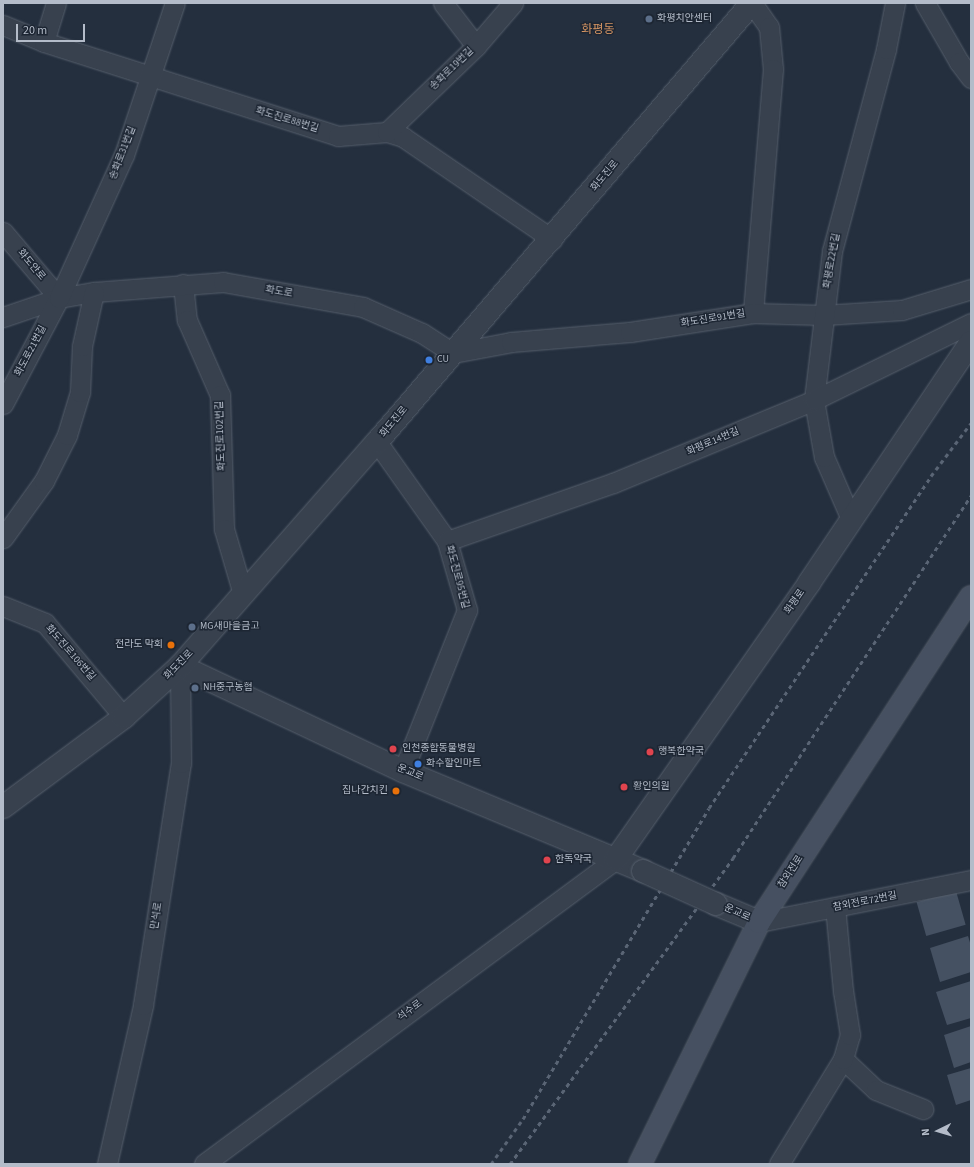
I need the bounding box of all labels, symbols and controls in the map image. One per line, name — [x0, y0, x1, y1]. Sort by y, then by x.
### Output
place label: 화평치안센터 — [657, 13, 712, 25]
marker: 화평치안센터 — [644, 14, 654, 24]
scale bar — [18, 16, 87, 42]
text: 20 m — [23, 22, 47, 39]
district label: 화평동 — [581, 23, 615, 37]
street label: 송화로19번길 — [428, 45, 476, 93]
street label: 화도진로88번길 — [254, 105, 320, 135]
street label: 송화로31번길 — [107, 125, 139, 181]
street label: 화도진로 — [589, 158, 621, 194]
street label: 화평로22번길 — [821, 232, 843, 290]
street label: 화도안로 — [15, 247, 47, 283]
street label: 화도로 — [264, 284, 294, 300]
street label: 화도진로91번길 — [680, 308, 746, 330]
street label: 화도로21번길 — [13, 323, 49, 379]
place label: CU — [437, 354, 449, 366]
marker: CU — [424, 355, 434, 365]
street label: 화도진로102번길 — [214, 401, 228, 471]
street label: 화도진로 — [378, 404, 410, 440]
street label: 화평로14번길 — [685, 426, 741, 458]
street label: 화도진로95번길 — [443, 544, 471, 610]
street label: 화평로 — [782, 587, 808, 617]
place label: MG새마을금고 — [200, 621, 259, 633]
marker: MG새마을금고 — [187, 622, 197, 632]
street label: 화도진로106번길 — [42, 623, 98, 683]
place label: 전라도 막회 — [115, 639, 163, 651]
marker: 전라도 막회 — [166, 640, 176, 650]
street label: 화도진로 — [162, 648, 196, 682]
place label: NH중구농협 — [203, 682, 253, 694]
marker: NH중구농협 — [190, 683, 200, 693]
marker: 인천종합동물병원 — [387, 743, 399, 755]
place label: 인천종합동물병원 — [402, 743, 476, 755]
place label: 행복한약국 — [658, 746, 704, 758]
marker: 행복한약국 — [645, 747, 655, 757]
place label: 화수할인마트 — [426, 758, 481, 770]
marker: 화수할인마트 — [413, 759, 423, 769]
street label: 운교로 — [395, 762, 425, 784]
marker: 황인의원 — [618, 781, 630, 793]
place label: 황인의원 — [633, 781, 670, 793]
place label: 집나간치킨 — [342, 785, 388, 797]
marker: 집나간치킨 — [391, 786, 401, 796]
street label: 참외전로 — [776, 853, 806, 891]
place label: 한독약국 — [555, 854, 592, 866]
marker: 한독약국 — [542, 855, 552, 865]
street label: 참외전로72번길 — [832, 890, 898, 914]
street label: 만석로 — [149, 901, 165, 931]
street label: 운교로 — [722, 902, 752, 924]
street label: 석수로 — [395, 998, 425, 1024]
north arrow — [918, 1111, 958, 1151]
text: N — [918, 1128, 933, 1136]

